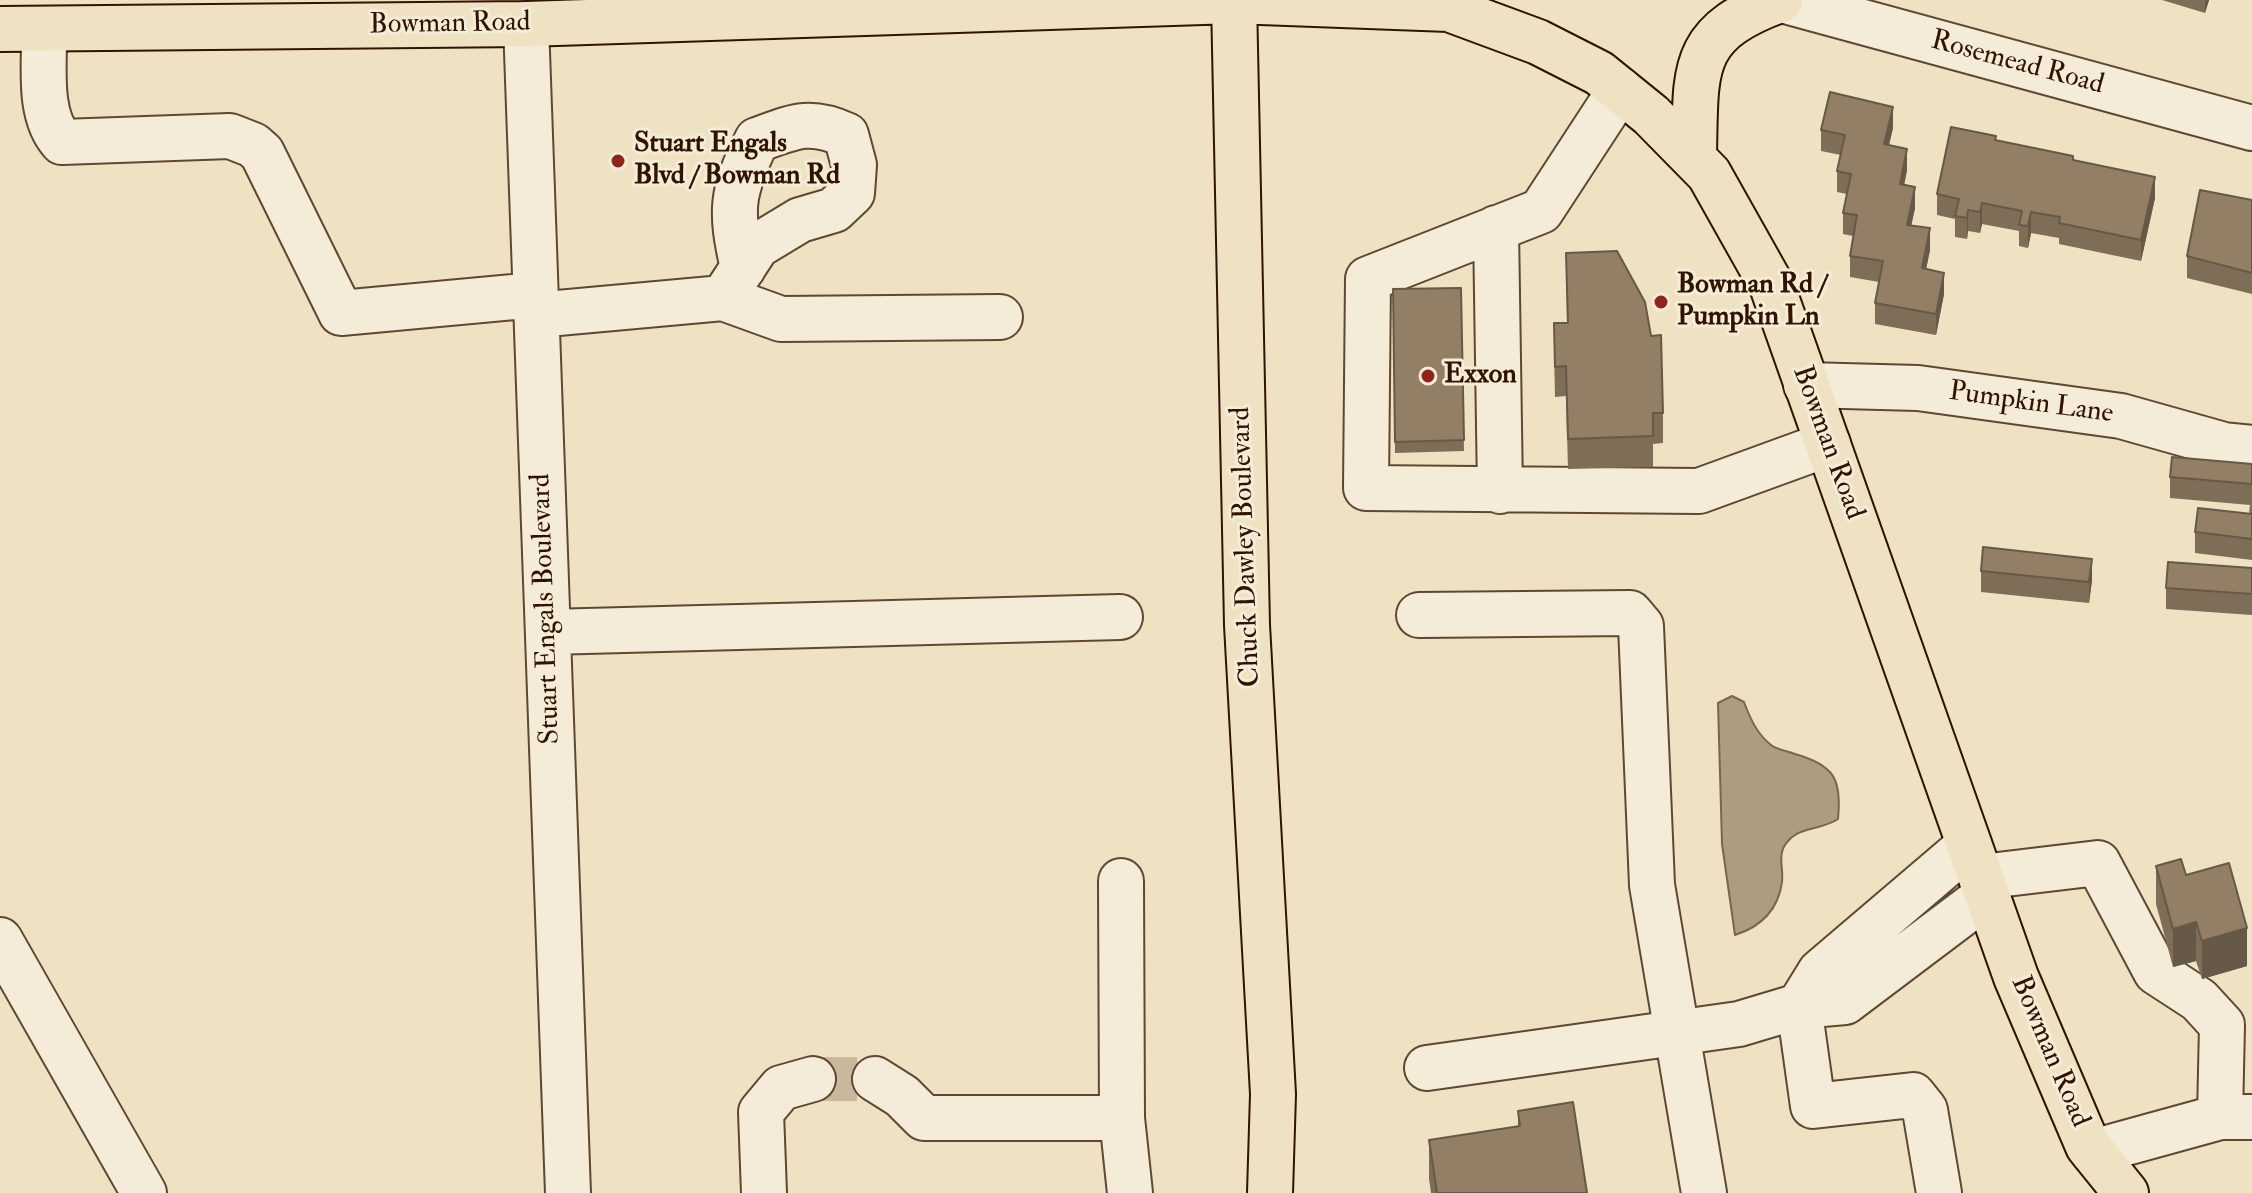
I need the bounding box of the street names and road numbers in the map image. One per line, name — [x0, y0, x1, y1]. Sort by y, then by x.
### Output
street label: Bowman Road — [369, 7, 531, 43]
street label: Rosemead Road — [1927, 25, 2107, 103]
street label: Bowman Road — [1784, 362, 1870, 524]
street label: Pumpkin Lane — [1947, 376, 2115, 432]
street label: Chuck Dawley Boulevard — [1225, 406, 1269, 688]
street label: Stuart Engals Boulevard — [525, 473, 569, 745]
street label: Bowman Road — [2002, 971, 2096, 1133]

